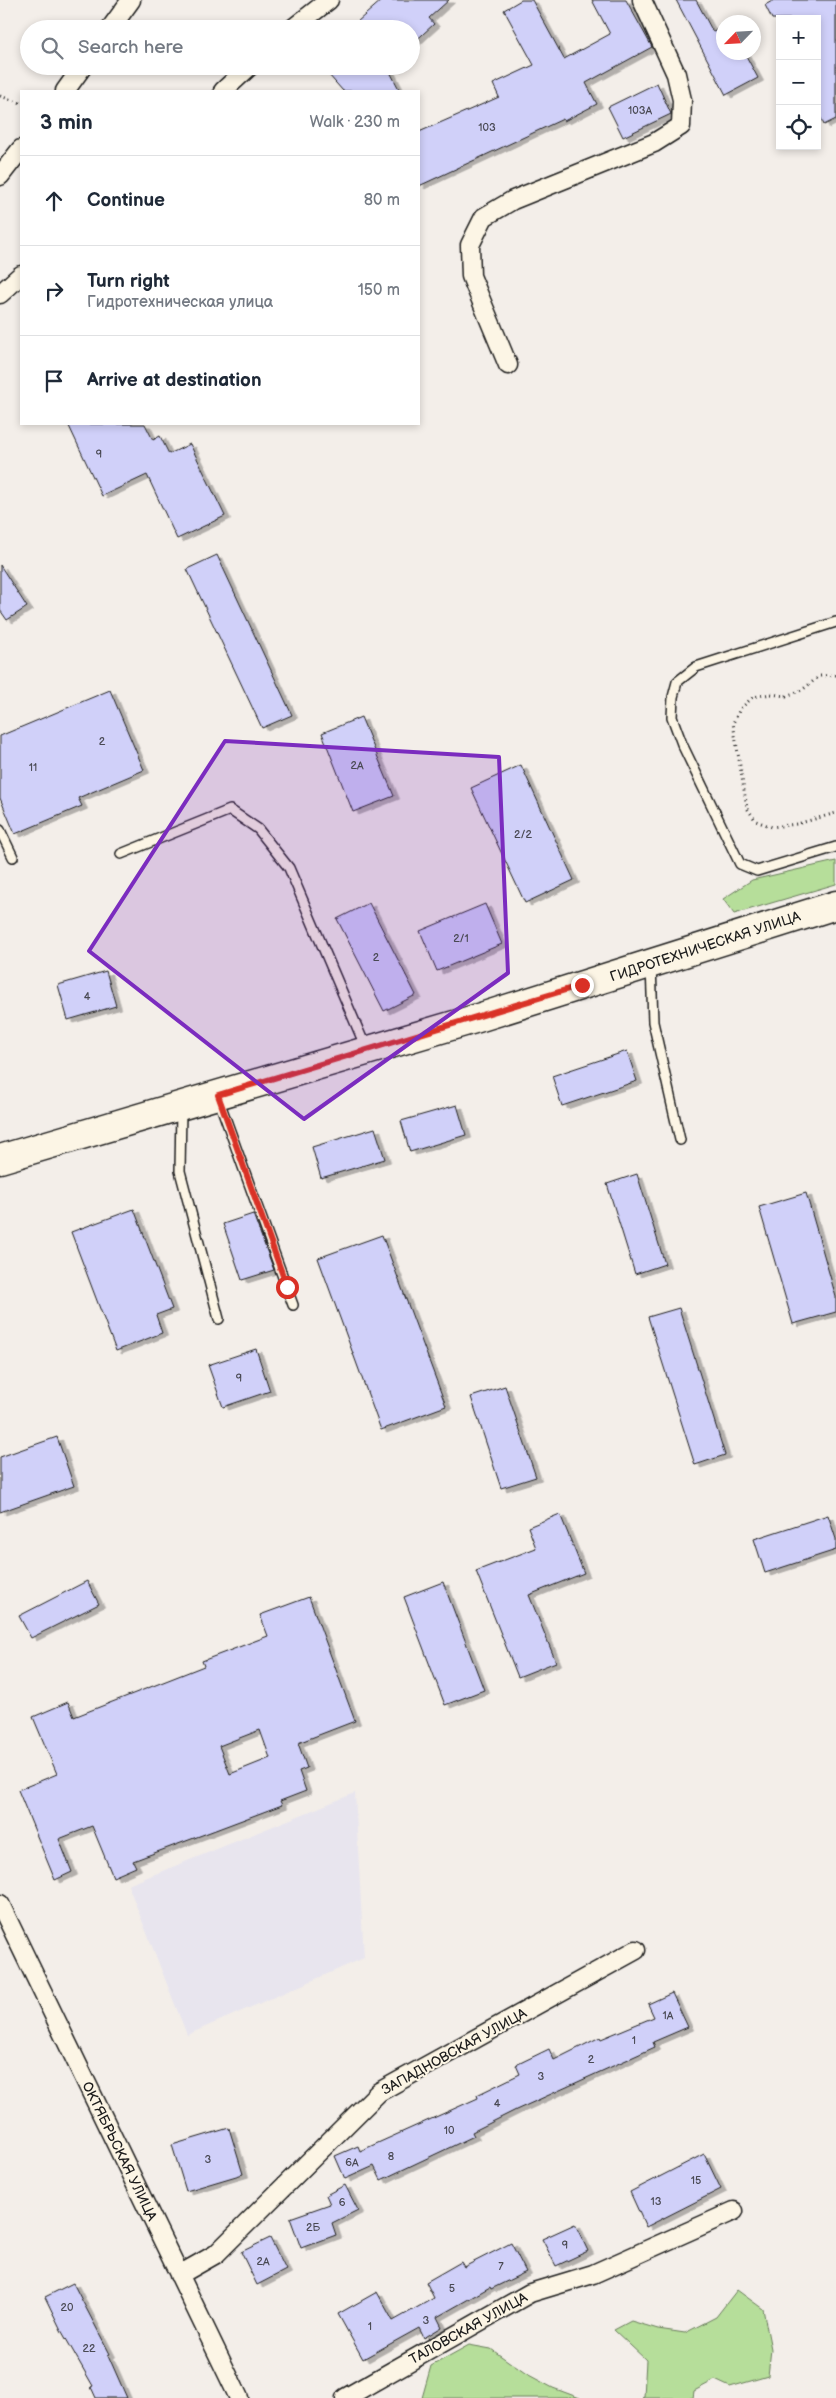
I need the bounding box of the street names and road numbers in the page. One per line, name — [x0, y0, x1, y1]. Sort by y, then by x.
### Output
street label: ГИДРОТЕХНИЧЕСКАЯ УЛИЦА — [608, 907, 803, 985]
street label: ЗАПАДНОВСКАЯ УЛИЦА — [379, 2004, 530, 2098]
street label: ОКТЯБРЬСКАЯ УЛИЦА — [78, 2079, 161, 2224]
street label: ТАЛОВСКАЯ УЛИЦА — [406, 2289, 531, 2368]

